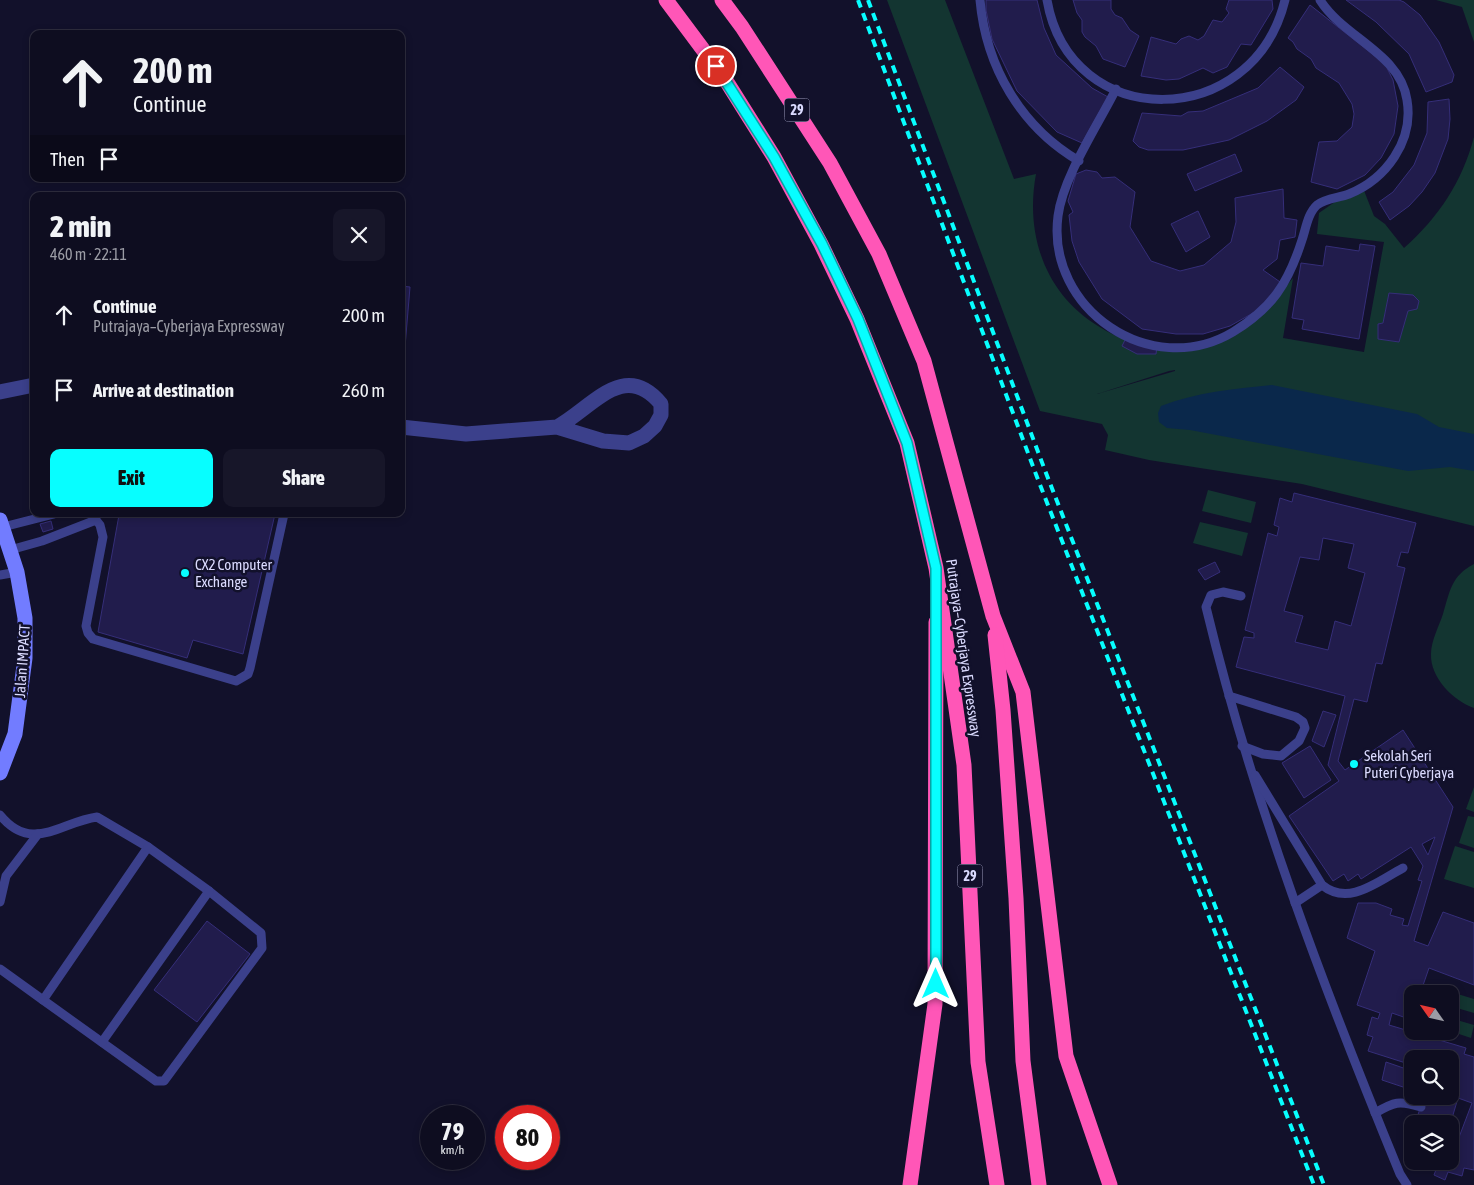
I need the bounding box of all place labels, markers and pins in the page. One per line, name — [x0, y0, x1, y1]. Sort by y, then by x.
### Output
pin — [695, 45, 737, 87]
place label: CX2 Computer Exchange — [195, 556, 273, 590]
marker: CX2 Computer Exchange — [179, 567, 191, 579]
place label: Sekolah Seri Puteri Cyberjaya — [1364, 747, 1454, 781]
marker: Sekolah Seri Puteri Cyberjaya — [1348, 758, 1360, 770]

